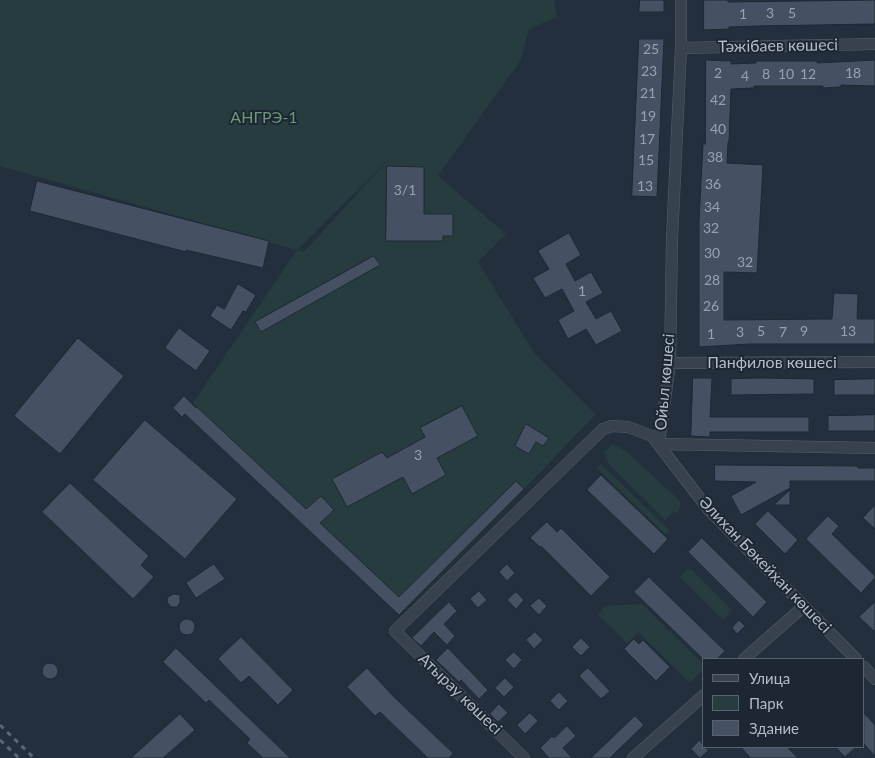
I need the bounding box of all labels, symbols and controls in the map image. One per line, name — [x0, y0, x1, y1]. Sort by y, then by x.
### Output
house number: 3 — [766, 5, 774, 21]
house number: 5 — [788, 5, 796, 21]
house number: 1 — [739, 6, 747, 22]
street label: Тәжібаев көшесі — [718, 35, 838, 57]
house number: 25 — [643, 41, 659, 57]
house number: 23 — [641, 63, 657, 79]
house number: 2 — [714, 65, 722, 81]
house number: 18 — [845, 65, 861, 81]
house number: 8 — [762, 66, 770, 82]
house number: 10 — [778, 66, 794, 82]
house number: 12 — [800, 66, 816, 82]
house number: 4 — [741, 68, 749, 84]
house number: 21 — [640, 85, 656, 101]
house number: 42 — [710, 92, 726, 108]
park label: АНГРЭ-1 — [230, 108, 298, 128]
house number: 19 — [640, 108, 656, 124]
house number: 40 — [710, 121, 726, 137]
house number: 17 — [639, 131, 655, 147]
house number: 38 — [707, 149, 723, 165]
house number: 15 — [638, 152, 654, 168]
house number: 36 — [705, 176, 721, 192]
house number: 13 — [637, 178, 653, 194]
house number: 3/1 — [394, 182, 416, 198]
house number: 34 — [704, 199, 720, 215]
house number: 32 — [703, 220, 719, 236]
house number: 30 — [704, 245, 720, 261]
house number: 32 — [737, 254, 753, 270]
house number: 28 — [704, 272, 720, 288]
house number: 1 — [578, 283, 586, 299]
house number: 26 — [703, 298, 719, 314]
house number: 5 — [757, 323, 765, 339]
house number: 9 — [800, 323, 808, 339]
house number: 13 — [840, 323, 856, 339]
house number: 3 — [736, 324, 744, 340]
house number: 7 — [779, 324, 787, 340]
house number: 1 — [707, 326, 715, 342]
street label: Ойыл көшесі — [651, 333, 679, 431]
street label: Панфилов көшесі — [707, 353, 837, 373]
house number: 3 — [414, 447, 422, 463]
street label: Әлихан Бөкейхан көшесі — [695, 493, 835, 637]
street label: Атырау көшесі — [414, 649, 506, 739]
legend — [702, 658, 865, 748]
text: Улица — [749, 669, 790, 687]
text: Парк — [749, 694, 783, 712]
text: Здание — [749, 719, 799, 737]

